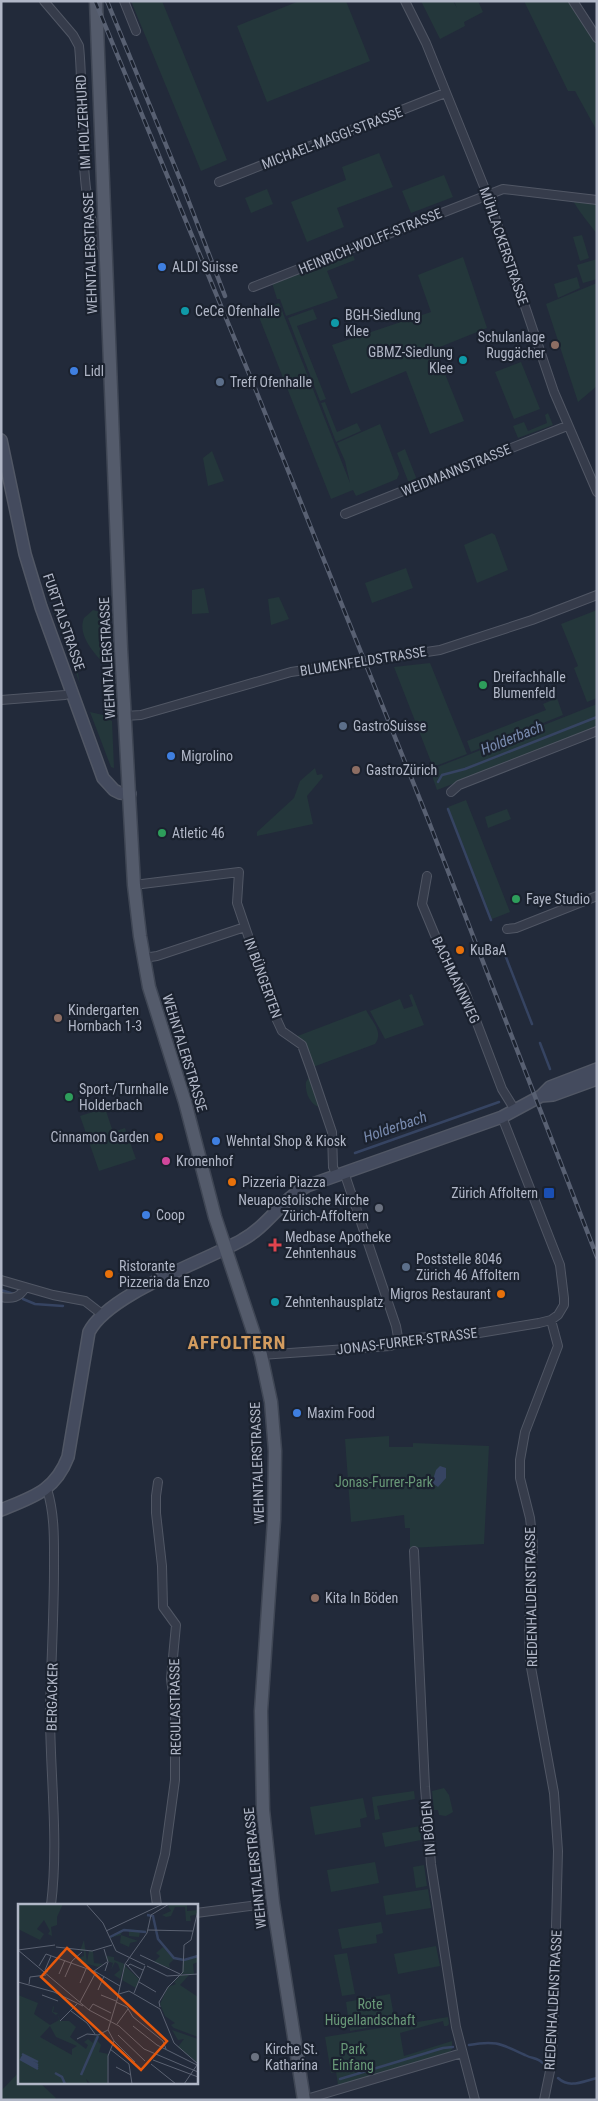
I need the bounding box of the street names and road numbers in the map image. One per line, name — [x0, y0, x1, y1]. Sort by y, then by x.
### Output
street label: IM HOLZERHURD — [73, 74, 93, 170]
street label: MICHAEL-MAGGI-STRASSE — [259, 104, 405, 172]
street label: MÜHLACKERSTRASSE — [476, 185, 532, 307]
street label: WEHNTALERSTRASSE — [80, 192, 100, 314]
street label: HEINRICH-WOLFF-STRASSE — [296, 205, 444, 277]
street label: WEIDMANNSTRASSE — [399, 441, 513, 499]
street label: FURTTALSTRASSE — [40, 571, 88, 673]
street label: WEHNTALERSTRASSE — [96, 597, 118, 719]
street label: BLUMENFELDSTRASSE — [299, 643, 427, 679]
street label: BACHMANNWEG — [429, 934, 483, 1026]
street label: IN BÜNGERTEN — [241, 936, 285, 1020]
street label: WEHNTALERSTRASSE — [159, 992, 211, 1114]
street label: JONAS-FURRER-STRASSE — [336, 1324, 478, 1358]
street label: WEHNTALERSTRASSE — [247, 1402, 267, 1524]
street label: RIEDENHALDENSTRASSE — [522, 1527, 540, 1667]
street label: REGULASTRASSE — [166, 1658, 184, 1756]
street label: BERGACKER — [43, 1662, 61, 1731]
street label: IN BÖDEN — [418, 1800, 438, 1856]
street label: WEHNTALERSTRASSE — [241, 1806, 269, 1930]
street label: RIEDENHALDENSTRASSE — [541, 1930, 565, 2070]

